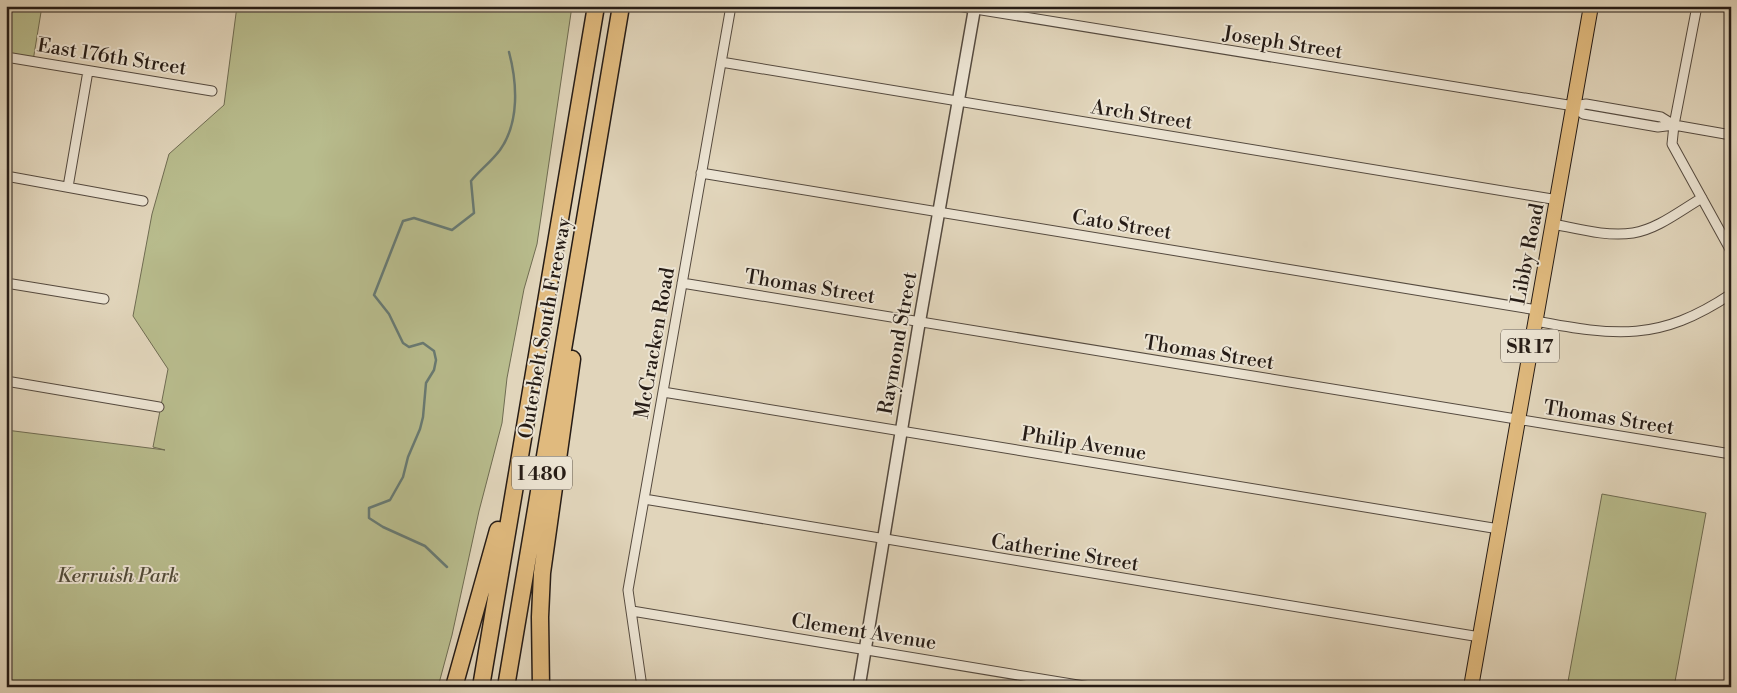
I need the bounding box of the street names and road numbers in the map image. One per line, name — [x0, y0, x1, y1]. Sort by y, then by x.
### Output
street label: Joseph Street — [1220, 22, 1344, 65]
street label: East 176th Street — [35, 33, 188, 82]
street label: Arch Street — [1088, 95, 1194, 136]
street label: Libby Road — [1506, 201, 1551, 307]
street label: Cato Street — [1070, 205, 1173, 246]
street label: Outerbelt South Freeway — [514, 216, 577, 441]
street label: McCracken Road — [630, 265, 681, 421]
street label: Thomas Street — [743, 265, 877, 310]
street label: Raymond Street — [874, 270, 923, 417]
road number: SR 17 — [1501, 330, 1559, 362]
street label: Thomas Street — [1142, 331, 1276, 376]
street label: Thomas Street — [1542, 396, 1676, 441]
street label: Philip Avenue — [1019, 422, 1148, 467]
road number: I 480 — [512, 456, 572, 489]
street label: Catherine Street — [989, 529, 1140, 578]
street label: Clement Avenue — [790, 609, 938, 656]

